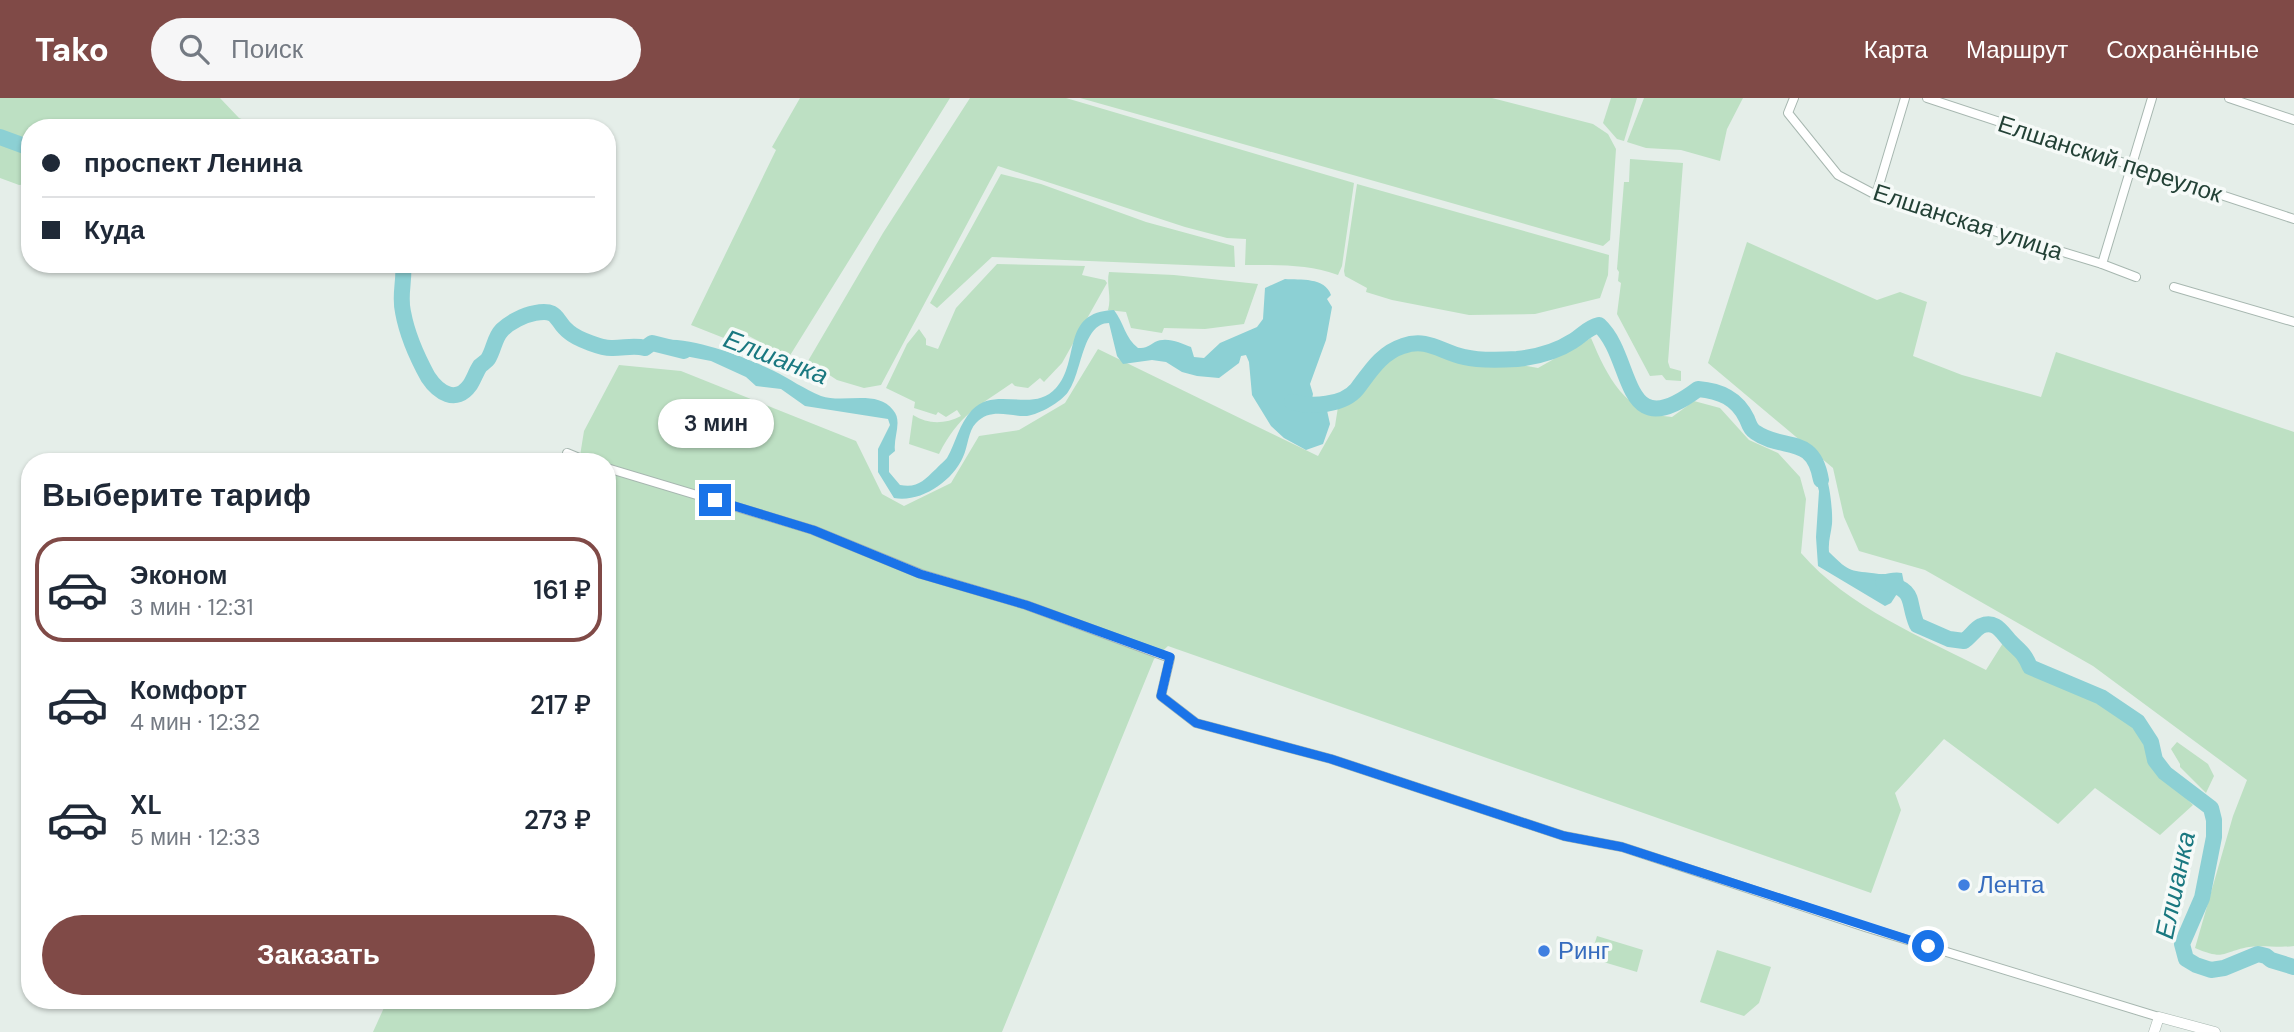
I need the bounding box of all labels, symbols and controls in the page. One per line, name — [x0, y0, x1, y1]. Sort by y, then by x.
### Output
search box — [151, 18, 641, 81]
text: Tako — [35, 28, 109, 71]
icon: search — [175, 30, 213, 68]
text: Поиск — [231, 32, 303, 66]
text: Карта — [1864, 34, 1928, 65]
text: Маршрут — [1966, 34, 2068, 65]
text: Сохранённые — [2106, 34, 2259, 65]
street label: Елшанский переулок — [1994, 108, 2227, 210]
text: проспект Ленина — [84, 146, 302, 180]
street label: Елшанская улица — [1869, 176, 2068, 267]
text: Куда — [84, 213, 145, 247]
water label: Елшанка — [719, 322, 833, 392]
callout: 3 мин — [657, 398, 773, 448]
text: 3 мин — [684, 408, 748, 438]
text: Выберите тариф — [42, 474, 311, 516]
route end — [699, 484, 731, 516]
icon: car — [46, 558, 109, 621]
text: Эконом — [130, 558, 228, 592]
text: 161 ₽ — [533, 573, 591, 607]
text: 3 мин · 12:31 — [130, 592, 253, 622]
icon: car — [46, 673, 109, 736]
text: Комфорт — [130, 673, 247, 707]
text: 217 ₽ — [530, 688, 591, 722]
text: 4 мин · 12:32 — [130, 707, 260, 737]
icon: car — [46, 788, 109, 851]
text: XL — [130, 788, 162, 822]
text: 273 ₽ — [524, 803, 591, 837]
text: 5 мин · 12:33 — [130, 822, 261, 852]
water label: Елшанка — [2147, 828, 2203, 942]
place label: Лента — [1978, 869, 2045, 900]
marker: Лента — [1956, 877, 1972, 893]
button: Заказать — [42, 915, 595, 995]
route start — [1912, 930, 1944, 962]
place label: Ринг — [1558, 935, 1610, 966]
marker: Ринг — [1536, 943, 1552, 959]

